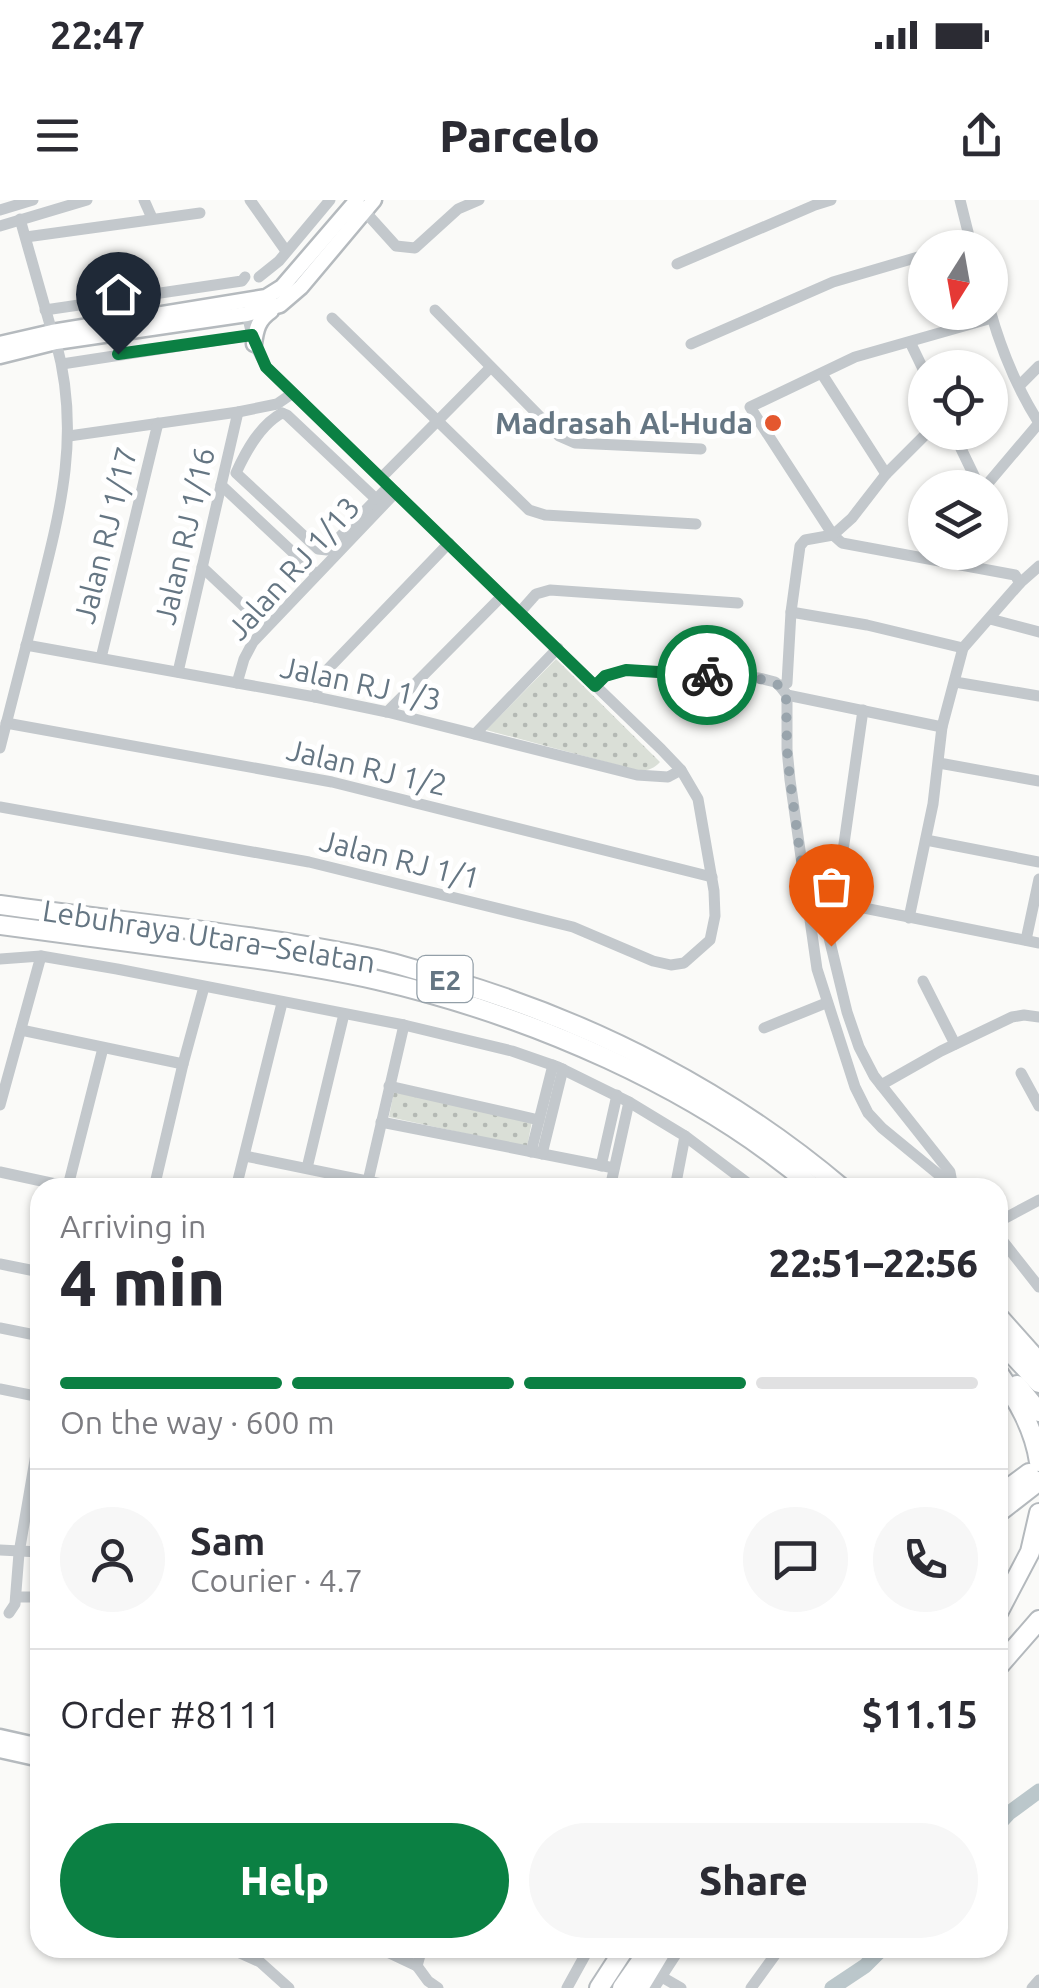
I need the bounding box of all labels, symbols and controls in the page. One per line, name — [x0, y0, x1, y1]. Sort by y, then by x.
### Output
text: 22:47 — [50, 14, 145, 56]
icon: menu — [30, 108, 85, 163]
icon: share — [954, 108, 1009, 163]
text: Parcelo — [439, 110, 600, 161]
north arrow — [908, 230, 1008, 330]
map controls — [908, 230, 1008, 570]
pin — [76, 252, 161, 355]
icon: home — [91, 267, 146, 322]
button: locate — [908, 350, 1008, 450]
place label: Madrasah Al-Huda — [495, 406, 753, 440]
marker: Madrasah Al-Huda — [762, 412, 784, 434]
street label: Jalan RJ 1/17 — [67, 443, 143, 627]
street label: Jalan RJ 1/16 — [147, 444, 221, 628]
button: layers — [908, 470, 1008, 570]
street label: Jalan RJ 1/13 — [220, 490, 366, 646]
courier — [657, 625, 757, 725]
icon: bike — [680, 648, 735, 703]
street label: Jalan RJ 1/3 — [278, 649, 444, 717]
street label: Jalan RJ 1/2 — [284, 732, 450, 802]
street label: Jalan RJ 1/1 — [317, 823, 483, 895]
pin — [789, 844, 874, 947]
icon: bag — [804, 859, 859, 914]
street label: Lebuhraya Utara–Selatan — [40, 893, 378, 979]
road number: E2 — [418, 956, 472, 1002]
text: Arriving in — [60, 1208, 206, 1244]
text: 22:51–22:56 — [769, 1242, 978, 1284]
text: 4 min — [60, 1245, 225, 1318]
text: On the way · 600 m — [60, 1404, 335, 1440]
button: person — [60, 1507, 165, 1612]
button: chat — [743, 1507, 848, 1612]
button: phone — [873, 1507, 978, 1612]
text: Sam — [190, 1520, 265, 1562]
text: Courier · 4.7 — [190, 1562, 363, 1598]
text: Order #8111 — [60, 1693, 281, 1735]
text: $11.15 — [861, 1693, 978, 1735]
button: Help — [60, 1823, 509, 1938]
button: Share — [529, 1823, 978, 1938]

